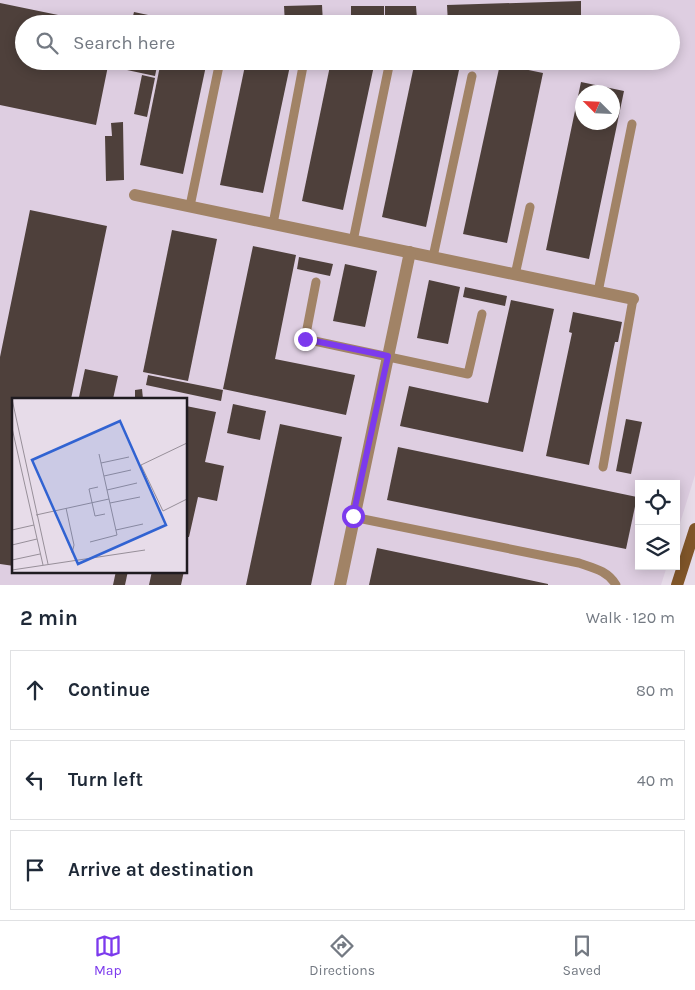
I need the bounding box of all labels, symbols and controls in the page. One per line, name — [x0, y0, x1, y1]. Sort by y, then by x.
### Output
search box — [15, 15, 680, 70]
icon: search — [33, 29, 61, 57]
text: Search here — [73, 32, 175, 54]
north arrow — [575, 85, 620, 130]
route end — [294, 328, 317, 351]
inset map — [12, 398, 188, 572]
map controls — [635, 480, 680, 570]
button: locate — [635, 480, 680, 525]
route start — [342, 505, 365, 528]
button: layers — [635, 525, 680, 570]
text: 2 min — [20, 606, 78, 630]
text: Walk · 120 m — [586, 608, 675, 627]
icon: ahead — [21, 676, 49, 704]
text: Continue — [68, 679, 150, 701]
text: 80 m — [636, 681, 674, 700]
icon: left — [21, 766, 49, 794]
text: Turn left — [68, 769, 143, 791]
text: 40 m — [637, 771, 674, 790]
icon: arrive — [21, 856, 49, 884]
text: Arrive at destination — [68, 859, 254, 881]
tab: Map — [94, 932, 122, 979]
tab: Directions — [309, 932, 375, 979]
tab: Saved — [563, 932, 601, 979]

